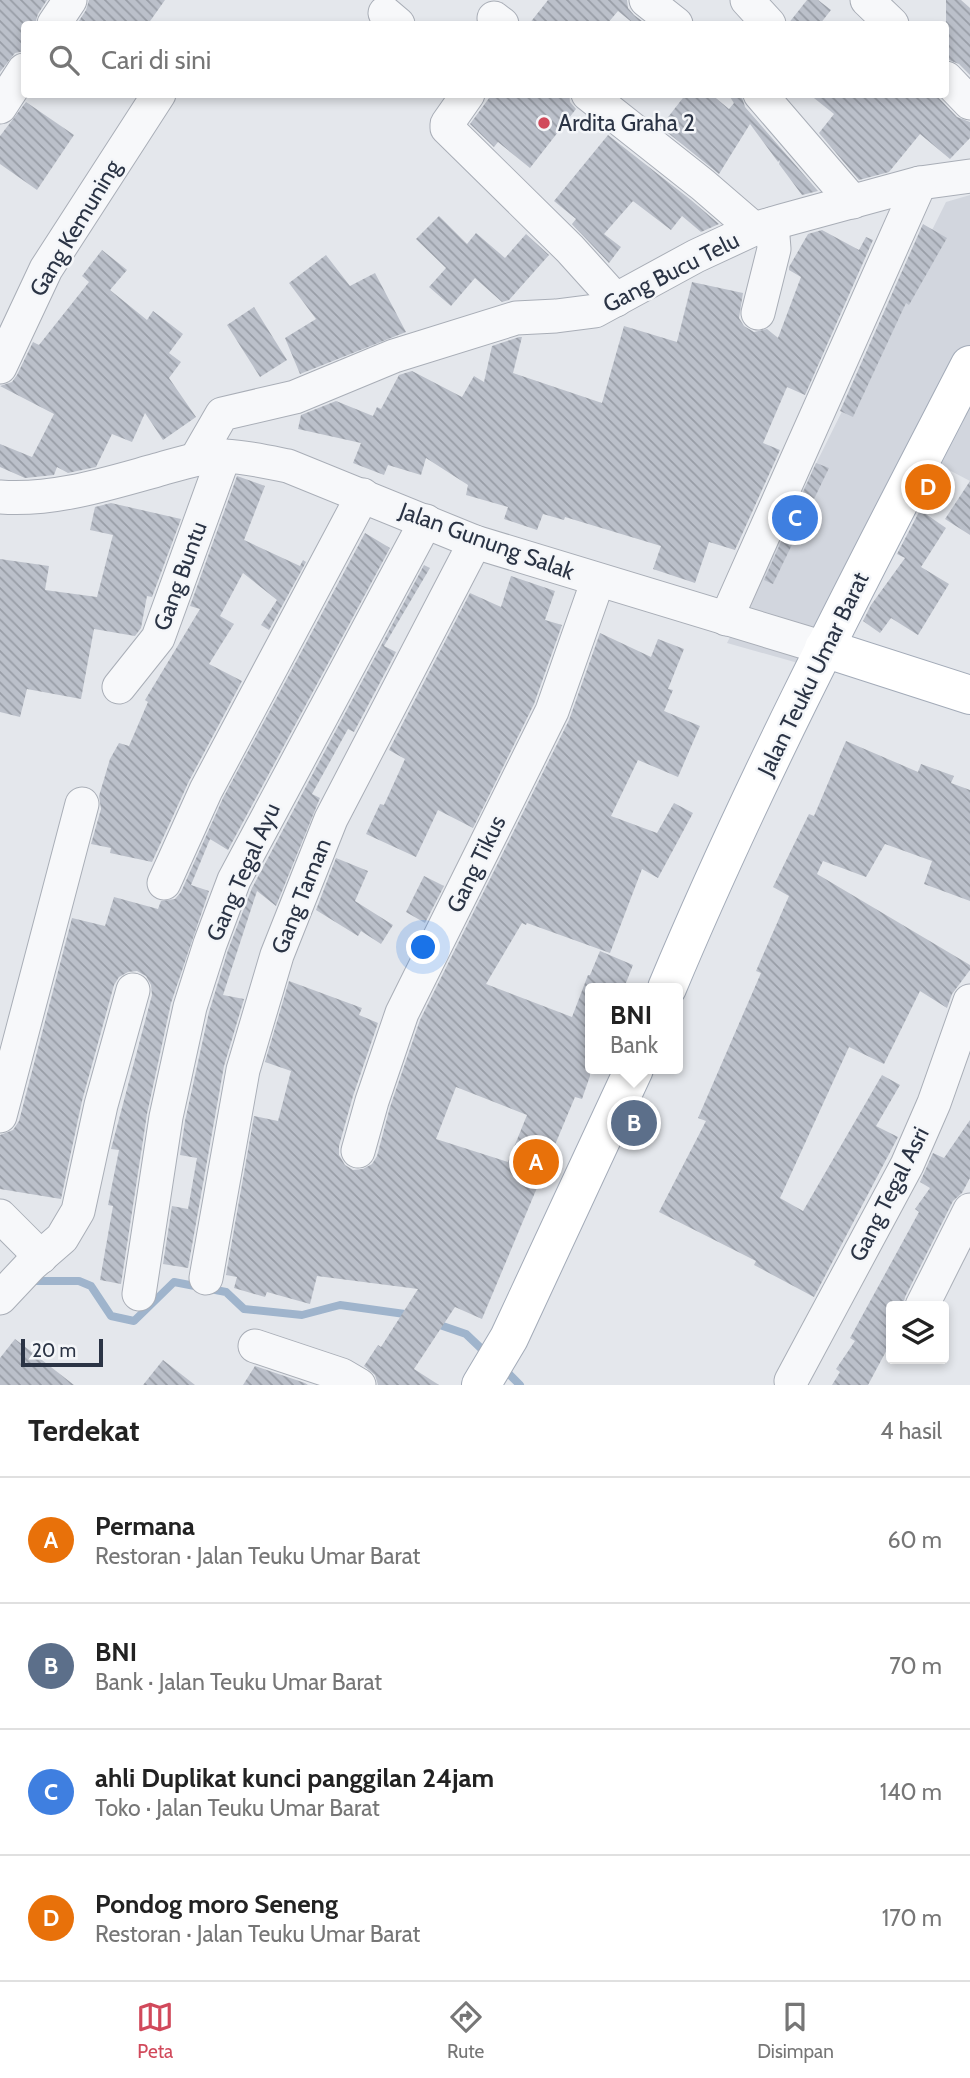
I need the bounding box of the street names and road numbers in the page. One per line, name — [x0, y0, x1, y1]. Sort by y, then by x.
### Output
street label: Gang Kemuning — [23, 154, 127, 301]
street label: Gang Bucu Telu — [598, 226, 744, 318]
street label: Jalan Gunung Salak — [395, 496, 579, 586]
street label: Gang Buntu — [147, 518, 213, 634]
street label: Jalan Teuku Umar Barat — [751, 567, 875, 781]
street label: Gang Tegal Ayu — [200, 799, 286, 945]
street label: Gang Tikus — [440, 811, 512, 917]
street label: Gang Taman — [265, 834, 337, 958]
street label: Gang Tegal Asri — [843, 1122, 935, 1266]

